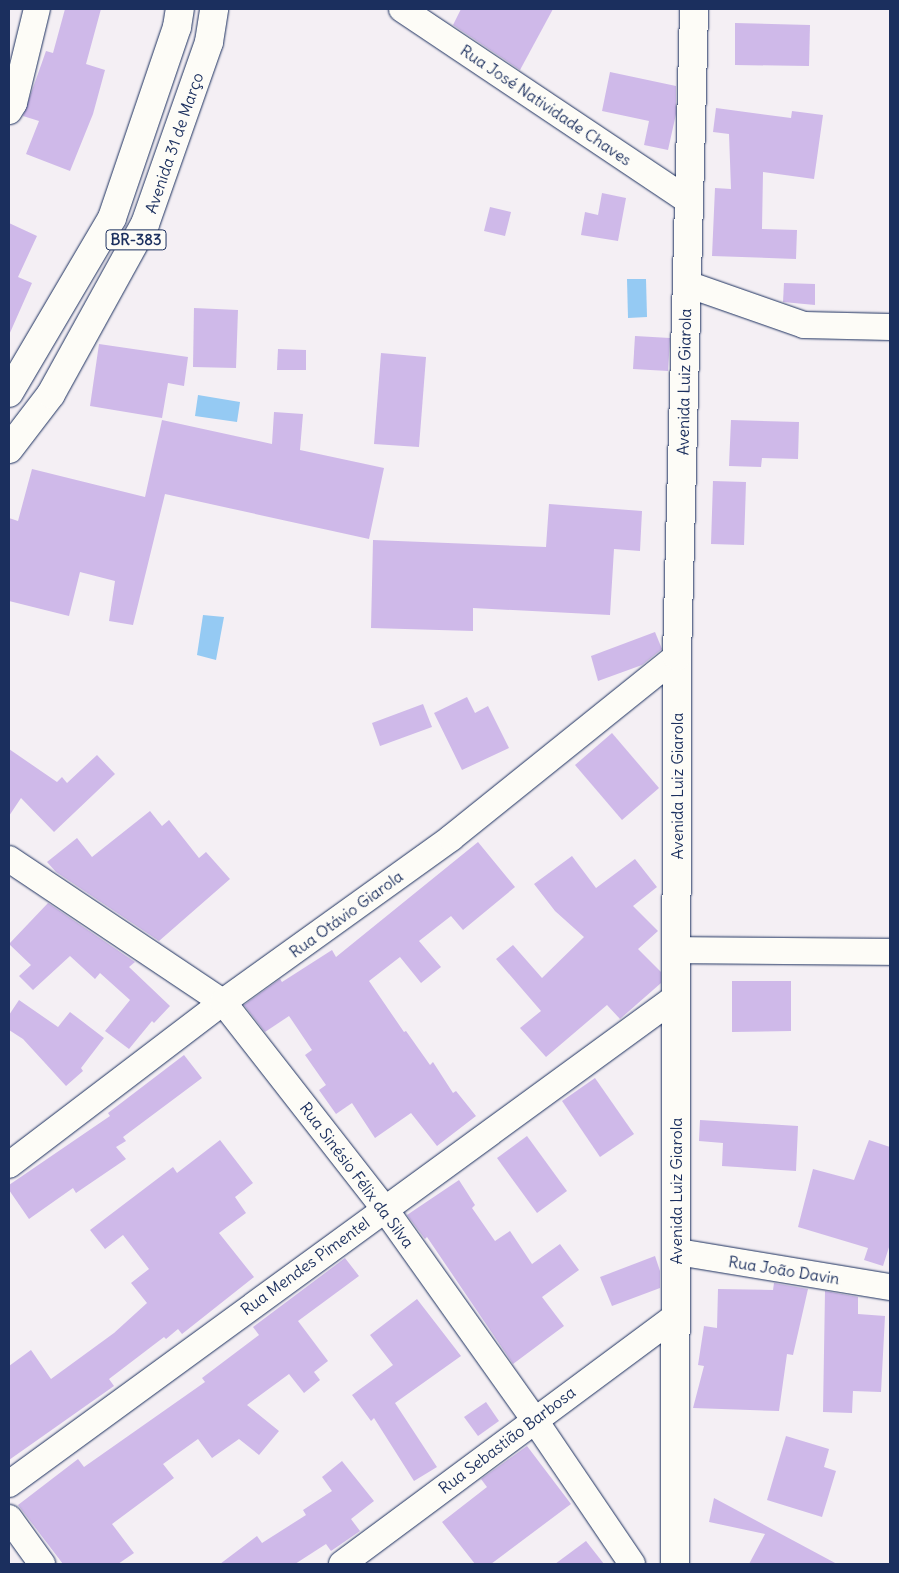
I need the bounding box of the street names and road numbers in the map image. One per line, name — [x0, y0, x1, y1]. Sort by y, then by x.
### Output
street label: Rua José Natividade Chaves — [457, 40, 635, 170]
street label: Avenida 31 de Março — [141, 70, 207, 216]
road number: BR-383 — [105, 228, 167, 252]
street label: Avenida Luiz Giarola — [673, 308, 695, 456]
street label: Avenida Luiz Giarola — [667, 712, 687, 860]
street label: Rua Otávio Giarola — [285, 866, 407, 962]
street label: Rua Sinésio Félix da Silva — [296, 1098, 418, 1252]
street label: Avenida Luiz Giarola — [666, 1117, 686, 1265]
street label: Rua Mendes Pimentel — [237, 1213, 373, 1319]
street label: Rua João Davin — [727, 1252, 841, 1288]
street label: Rua Sebastião Barbosa — [435, 1382, 579, 1498]

